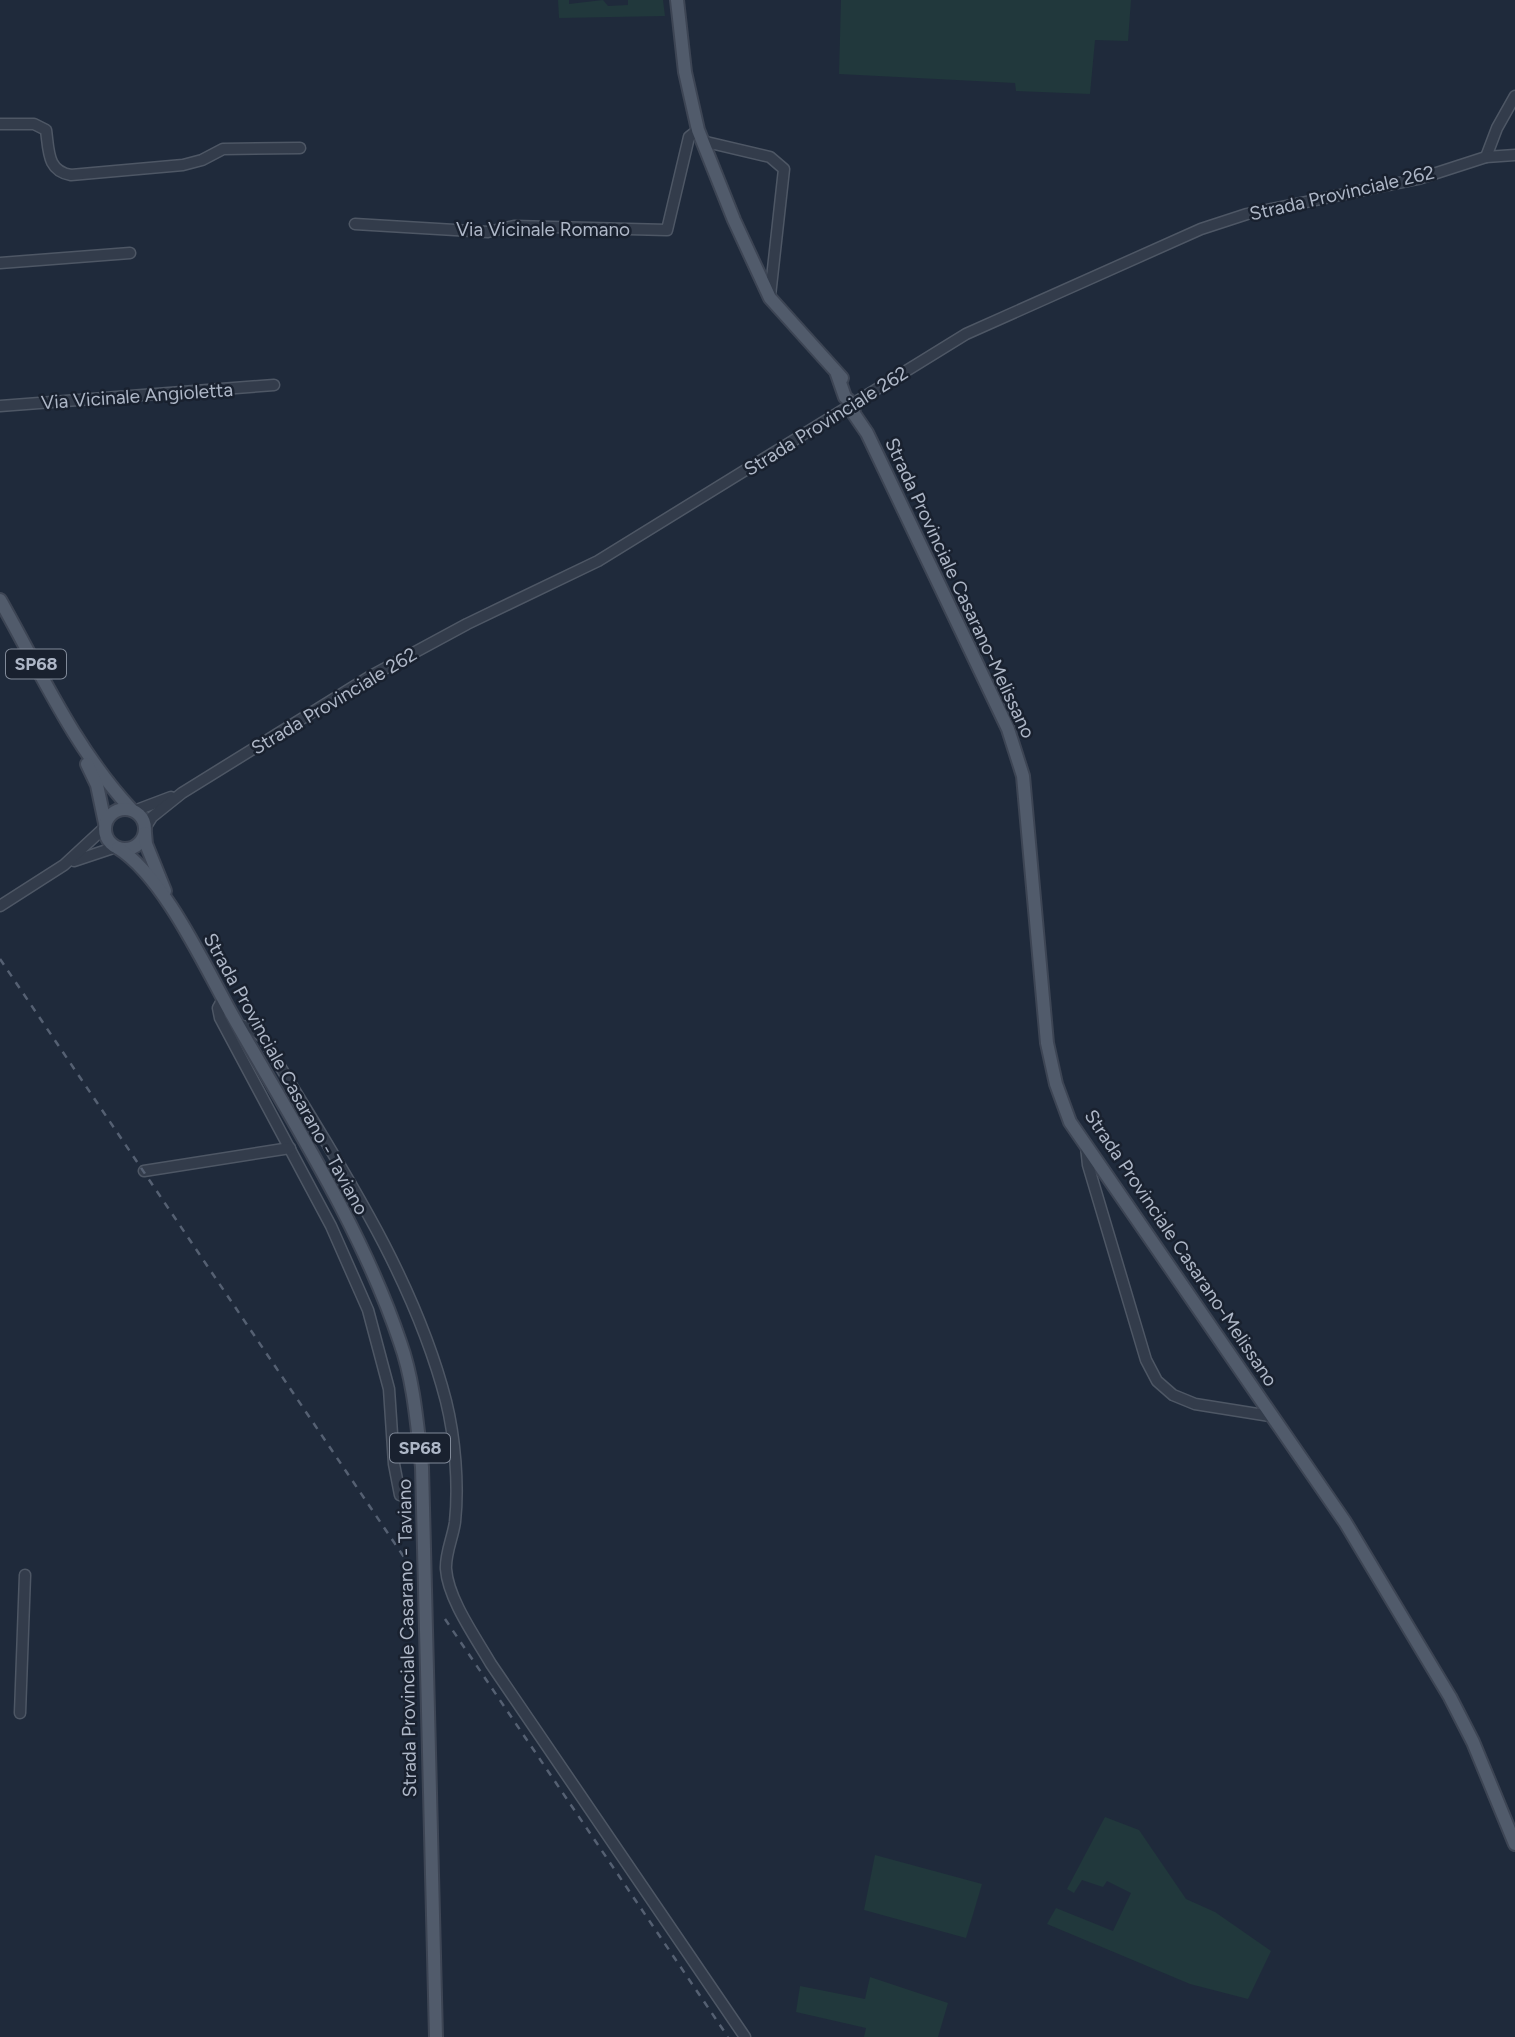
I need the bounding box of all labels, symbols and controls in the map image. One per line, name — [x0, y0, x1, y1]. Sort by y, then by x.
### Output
street label: Strada Provinciale 262 — [1247, 161, 1437, 225]
street label: Via Vicinale Romano — [456, 218, 630, 241]
street label: Strada Provinciale 262 — [740, 361, 912, 481]
street label: Via Vicinale Angioletta — [40, 378, 234, 414]
street label: Strada Provinciale Casarano-Melissano — [880, 434, 1040, 742]
street label: Strada Provinciale 262 — [247, 642, 421, 760]
road number: SP68 — [6, 650, 66, 678]
street label: Strada Provinciale Casarano - Taviano — [199, 929, 373, 1219]
street label: Strada Provinciale Casarano-Melissano — [1080, 1105, 1282, 1391]
road number: SP68 — [390, 1434, 450, 1462]
street label: Strada Provinciale Casarano - Taviano — [393, 1479, 421, 1797]

